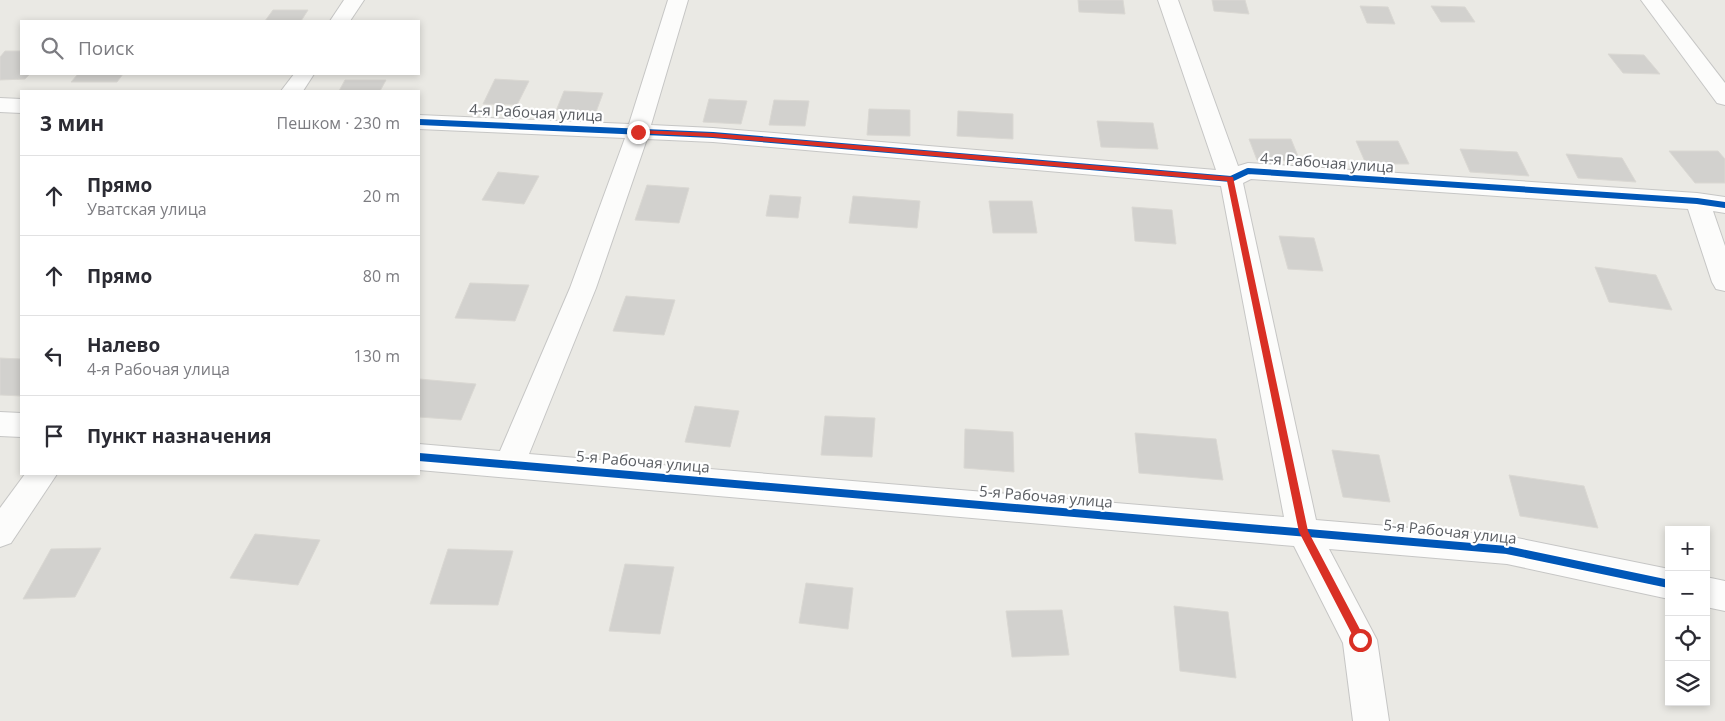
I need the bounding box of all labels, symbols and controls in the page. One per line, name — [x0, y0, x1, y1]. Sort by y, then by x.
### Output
search box — [20, 20, 420, 75]
icon: search — [38, 34, 66, 62]
text: Поиск — [78, 35, 134, 61]
street label: 4-я Рабочая улица — [469, 99, 603, 125]
text: 3 мин — [40, 109, 104, 137]
text: Пешком · 230 m — [277, 112, 400, 134]
route end — [627, 121, 650, 144]
street label: 4-я Рабочая улица — [1260, 147, 1395, 177]
text: Прямо — [87, 172, 152, 198]
icon: ahead — [40, 182, 68, 210]
text: 20 m — [363, 185, 400, 207]
text: Уватская улица — [87, 198, 207, 220]
icon: ahead — [40, 262, 68, 290]
text: Прямо — [87, 263, 152, 289]
text: 80 m — [363, 265, 400, 287]
text: Налево — [87, 332, 160, 358]
icon: left — [40, 342, 68, 370]
text: 130 m — [354, 345, 400, 367]
text: 4-я Рабочая улица — [87, 358, 230, 380]
icon: arrive — [40, 422, 68, 450]
text: Пункт назначения — [87, 423, 272, 449]
street label: 5-я Рабочая улица — [576, 445, 711, 477]
street label: 5-я Рабочая улица — [979, 480, 1114, 512]
street label: 5-я Рабочая улица — [1382, 514, 1518, 548]
map controls — [1665, 526, 1710, 706]
button: + — [1665, 526, 1710, 571]
button: − — [1665, 571, 1710, 616]
button: locate — [1665, 616, 1710, 661]
route start — [1349, 629, 1372, 652]
button: layers — [1665, 661, 1710, 706]

